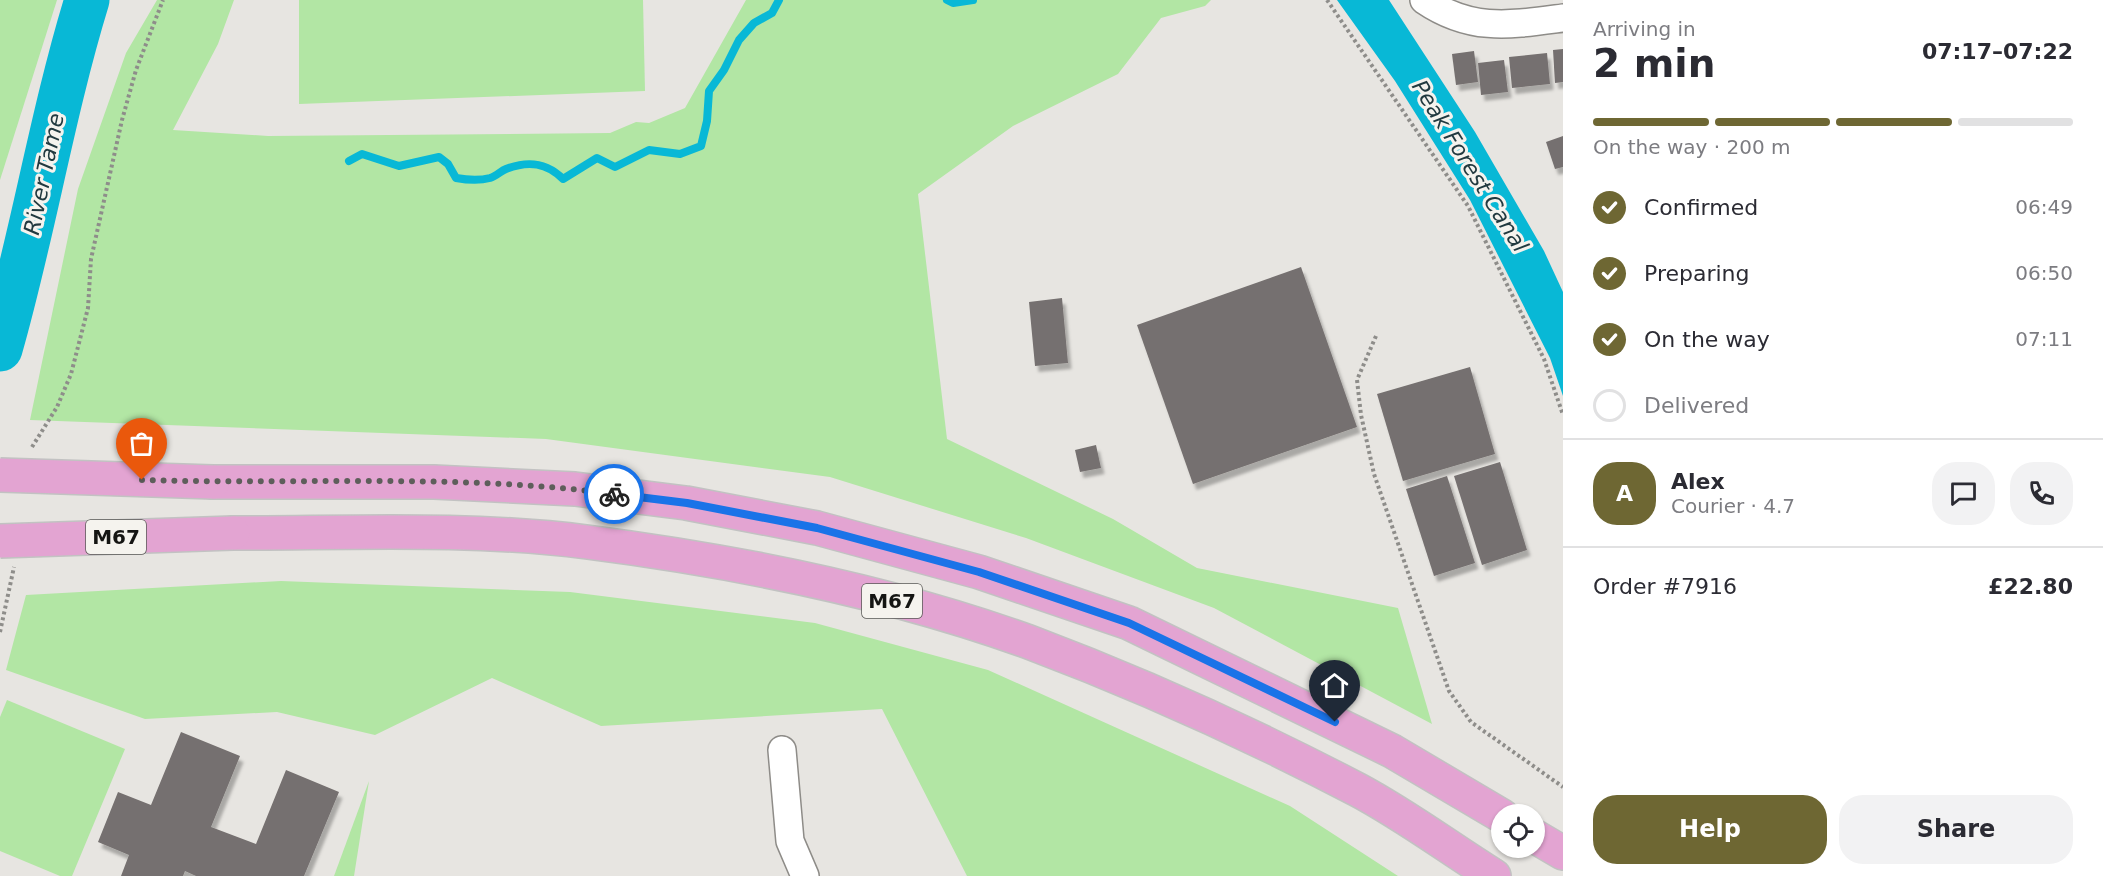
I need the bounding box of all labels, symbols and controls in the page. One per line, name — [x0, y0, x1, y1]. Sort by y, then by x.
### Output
text: Arriving in — [1593, 17, 1696, 41]
text: 07:17–07:22 — [1922, 39, 2073, 64]
text: 2 min — [1593, 41, 1715, 86]
water label: Peak Forest Canal — [1407, 75, 1533, 257]
water label: River Tame — [19, 111, 69, 237]
text: On the way · 200 m — [1593, 135, 1791, 159]
icon: check — [1593, 191, 1626, 224]
text: Confirmed — [1644, 195, 1758, 220]
text: 06:49 — [2015, 195, 2073, 219]
icon: check — [1593, 257, 1626, 290]
text: Preparing — [1644, 261, 1750, 286]
text: 06:50 — [2015, 261, 2073, 285]
icon: check — [1593, 323, 1626, 356]
text: On the way — [1644, 327, 1770, 352]
text: 07:11 — [2015, 327, 2073, 351]
text: Delivered — [1644, 393, 1749, 418]
pin — [116, 418, 167, 480]
icon: bag — [125, 427, 158, 460]
button: chat — [1932, 462, 1995, 525]
button: phone — [2010, 462, 2073, 525]
courier — [584, 464, 644, 524]
text: Alex — [1671, 469, 1725, 494]
icon: bike — [598, 478, 631, 511]
text: A — [1616, 481, 1633, 506]
text: Courier · 4.7 — [1671, 494, 1795, 518]
road number: M67 — [86, 520, 146, 554]
text: Order #7916 — [1593, 574, 1737, 599]
text: £22.80 — [1988, 574, 2073, 599]
road number: M67 — [862, 584, 922, 618]
pin — [1309, 660, 1360, 722]
icon: home — [1318, 669, 1351, 702]
button: Help — [1593, 795, 1827, 864]
button: Share — [1839, 795, 2073, 864]
map controls — [1491, 804, 1545, 858]
button: locate — [1491, 804, 1545, 858]

